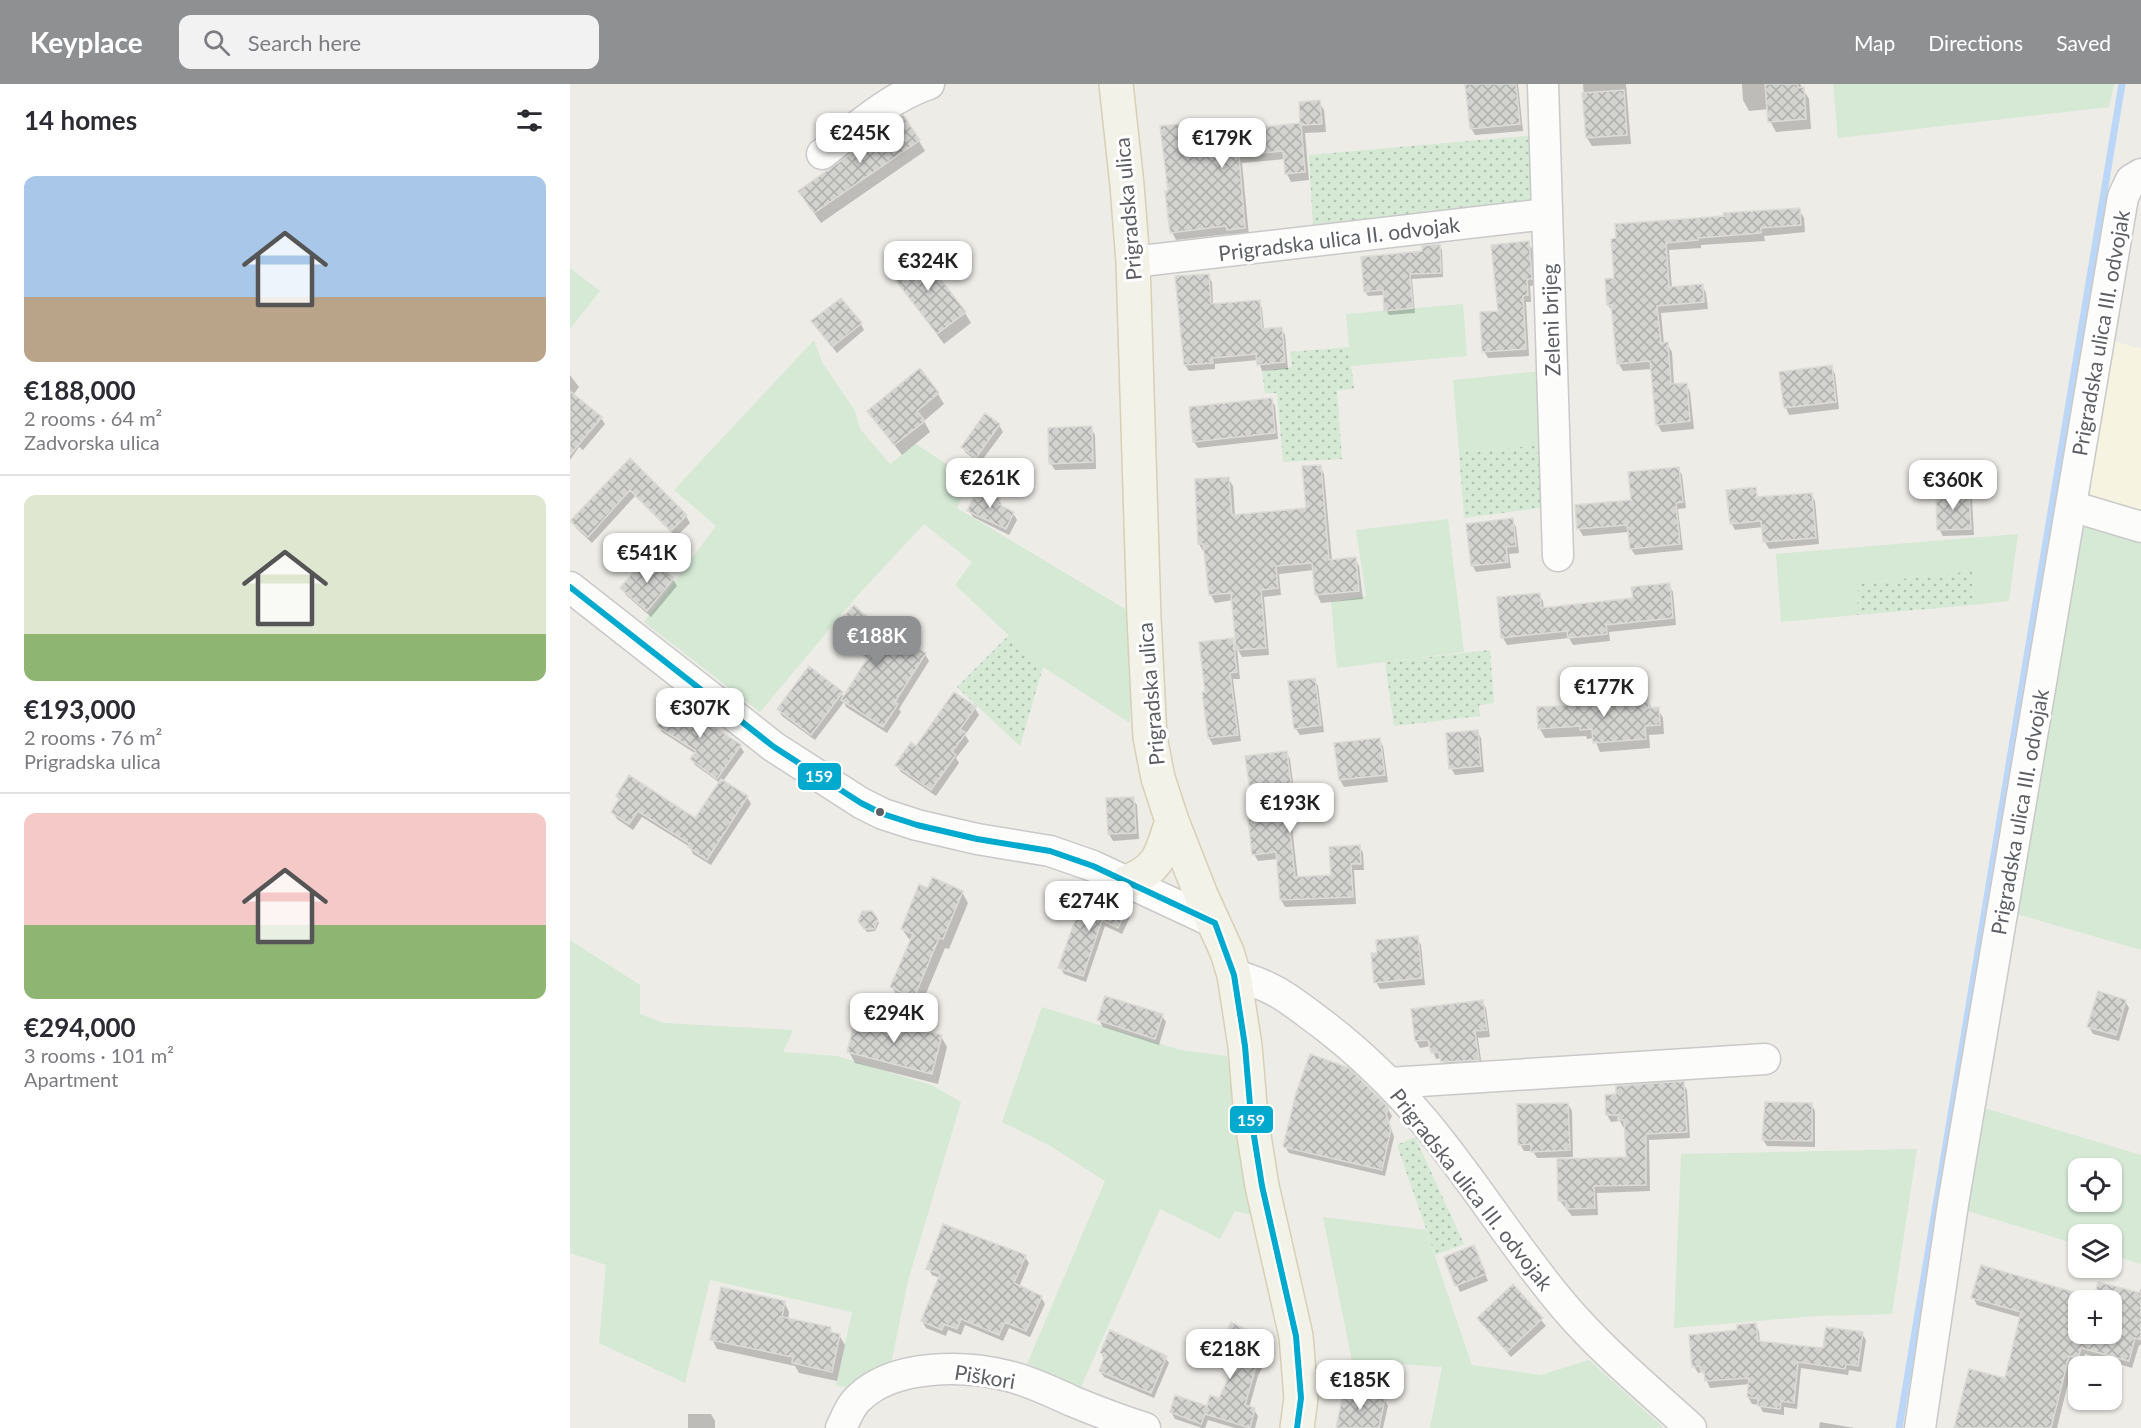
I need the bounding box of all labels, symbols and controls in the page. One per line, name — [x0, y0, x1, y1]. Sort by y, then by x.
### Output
search box — [179, 15, 599, 69]
text: Keyplace — [30, 25, 143, 59]
icon: search — [200, 26, 233, 59]
text: Search here — [248, 29, 361, 56]
text: Map — [1854, 30, 1895, 55]
text: Directions — [1928, 30, 2023, 55]
text: Saved — [2056, 30, 2111, 55]
text: 14 homes — [24, 104, 137, 136]
icon: filters — [513, 104, 546, 137]
pin: €245K — [818, 113, 902, 164]
pin: €179K — [1180, 118, 1264, 169]
text: €245K — [830, 120, 890, 144]
text: €179K — [1192, 125, 1252, 149]
street label: Prigradska ulica — [1108, 136, 1146, 282]
street label: Prigradska ulica III. odvojak — [2066, 208, 2134, 458]
street label: Prigradska ulica II. odvojak — [1217, 211, 1462, 265]
icon: home — [231, 215, 339, 323]
pin: €324K — [886, 241, 970, 292]
text: €324K — [898, 248, 958, 272]
street label: Zeleni brijeg — [1536, 263, 1564, 377]
text: €188,000 — [24, 374, 136, 406]
text: 2 rooms · 64 m² — [24, 406, 162, 430]
text: Zadvorska ulica — [24, 430, 160, 454]
pin: €261K — [948, 458, 1032, 509]
pin: €360K — [1911, 460, 1995, 511]
text: €261K — [960, 465, 1020, 489]
text: €360K — [1923, 467, 1983, 491]
pin: €541K — [605, 533, 689, 584]
icon: home — [231, 534, 339, 642]
text: €541K — [617, 540, 677, 564]
pin: €188K — [835, 616, 919, 667]
street label: Prigradska ulica — [1131, 621, 1169, 767]
text: €188K — [847, 623, 907, 647]
pin: €177K — [1562, 667, 1646, 718]
text: €177K — [1574, 674, 1634, 698]
street label: Prigradska ulica III. odvojak — [1985, 687, 2053, 937]
pin: €307K — [658, 688, 742, 739]
text: €193,000 — [24, 693, 136, 725]
text: €307K — [670, 695, 730, 719]
text: 2 rooms · 76 m² — [24, 725, 162, 749]
text: Prigradska ulica — [24, 749, 161, 773]
line badge: 159 — [797, 762, 842, 791]
text: 159 — [805, 766, 833, 785]
pin: €193K — [1248, 783, 1332, 834]
text: €193K — [1260, 790, 1320, 814]
unlabelled marker — [874, 806, 886, 818]
icon: home — [231, 852, 339, 960]
pin: €274K — [1047, 881, 1131, 932]
text: €274K — [1059, 888, 1119, 912]
pin: €294K — [852, 993, 936, 1044]
text: €294K — [864, 1000, 924, 1024]
text: €294,000 — [24, 1011, 136, 1043]
text: 3 rooms · 101 m² — [24, 1043, 174, 1067]
text: Apartment — [24, 1067, 118, 1091]
street label: Prigradska ulica III. odvojak — [1385, 1083, 1559, 1295]
line badge: 159 — [1229, 1105, 1274, 1134]
text: 159 — [1237, 1110, 1265, 1129]
map controls — [2068, 1158, 2122, 1410]
button: locate — [2068, 1158, 2122, 1212]
button: layers — [2068, 1224, 2122, 1278]
button: + — [2068, 1290, 2122, 1344]
pin: €218K — [1188, 1329, 1272, 1380]
text: €218K — [1200, 1336, 1260, 1360]
button: − — [2068, 1356, 2122, 1410]
street label: Piškori — [953, 1359, 1017, 1393]
pin: €185K — [1318, 1360, 1402, 1411]
text: €185K — [1330, 1367, 1390, 1391]

